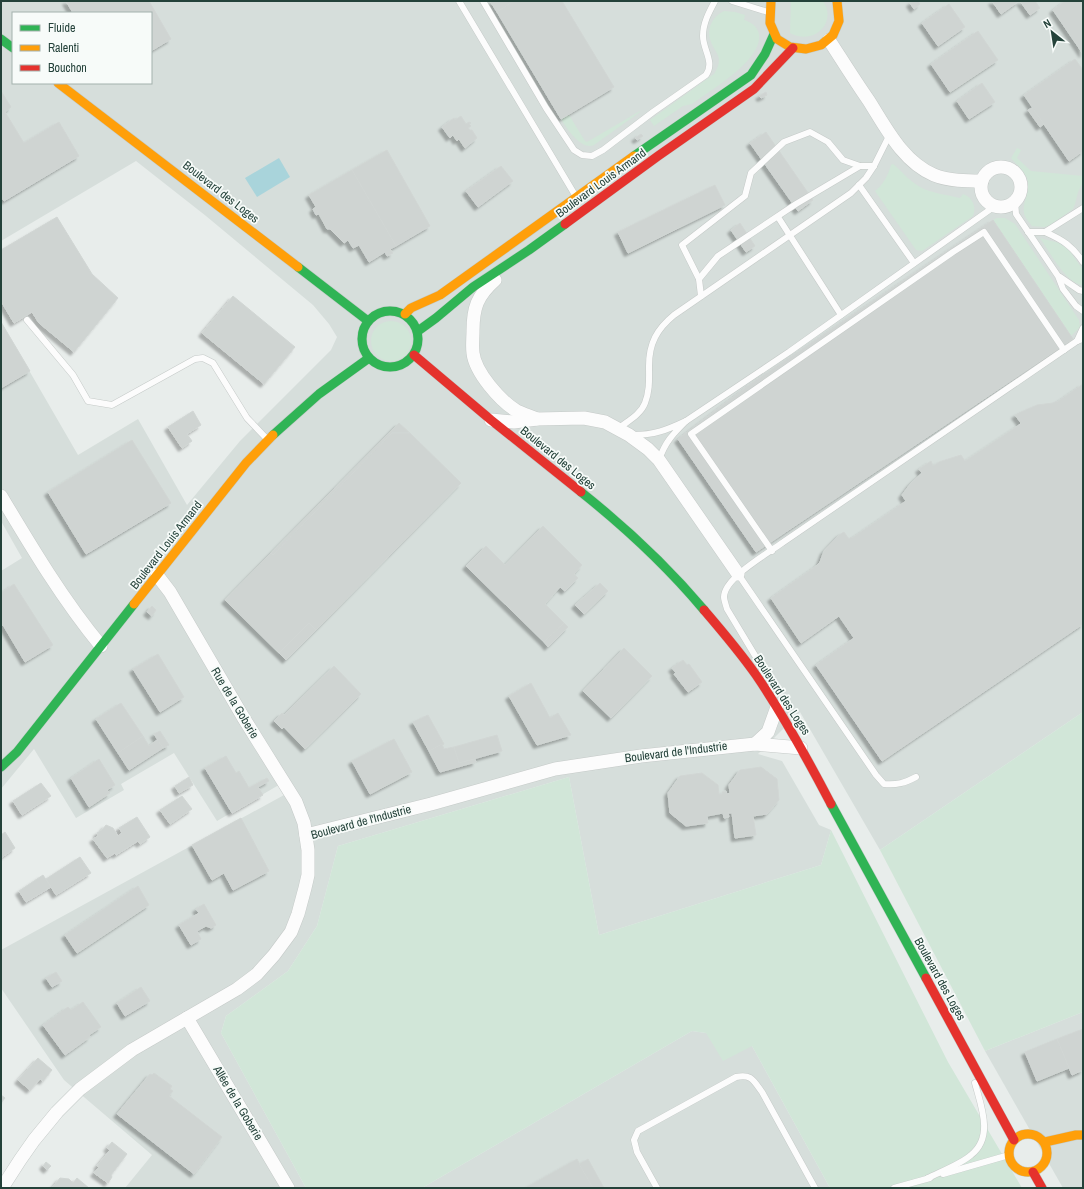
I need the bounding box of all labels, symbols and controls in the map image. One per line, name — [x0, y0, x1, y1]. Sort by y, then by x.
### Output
legend — [12, 12, 152, 84]
north arrow — [1032, 12, 1072, 52]
text: N — [1041, 16, 1053, 31]
text: Fluide — [48, 20, 75, 36]
text: Ralenti — [48, 40, 79, 56]
text: Bouchon — [48, 60, 87, 76]
street label: Boulevard Louis Armand — [553, 145, 649, 221]
street label: Boulevard des Loges — [180, 157, 262, 227]
street label: Boulevard des Loges — [517, 423, 599, 493]
street label: Boulevard Louis Armand — [127, 498, 205, 592]
street label: Boulevard des Loges — [750, 652, 814, 738]
street label: Rue de la Goberie — [207, 664, 263, 742]
street label: Boulevard de l'Industrie — [624, 738, 728, 766]
street label: Boulevard de l'Industrie — [309, 801, 413, 843]
street label: Boulevard des Loges — [911, 935, 969, 1023]
street label: Allée de la Goberie — [209, 1062, 267, 1143]

